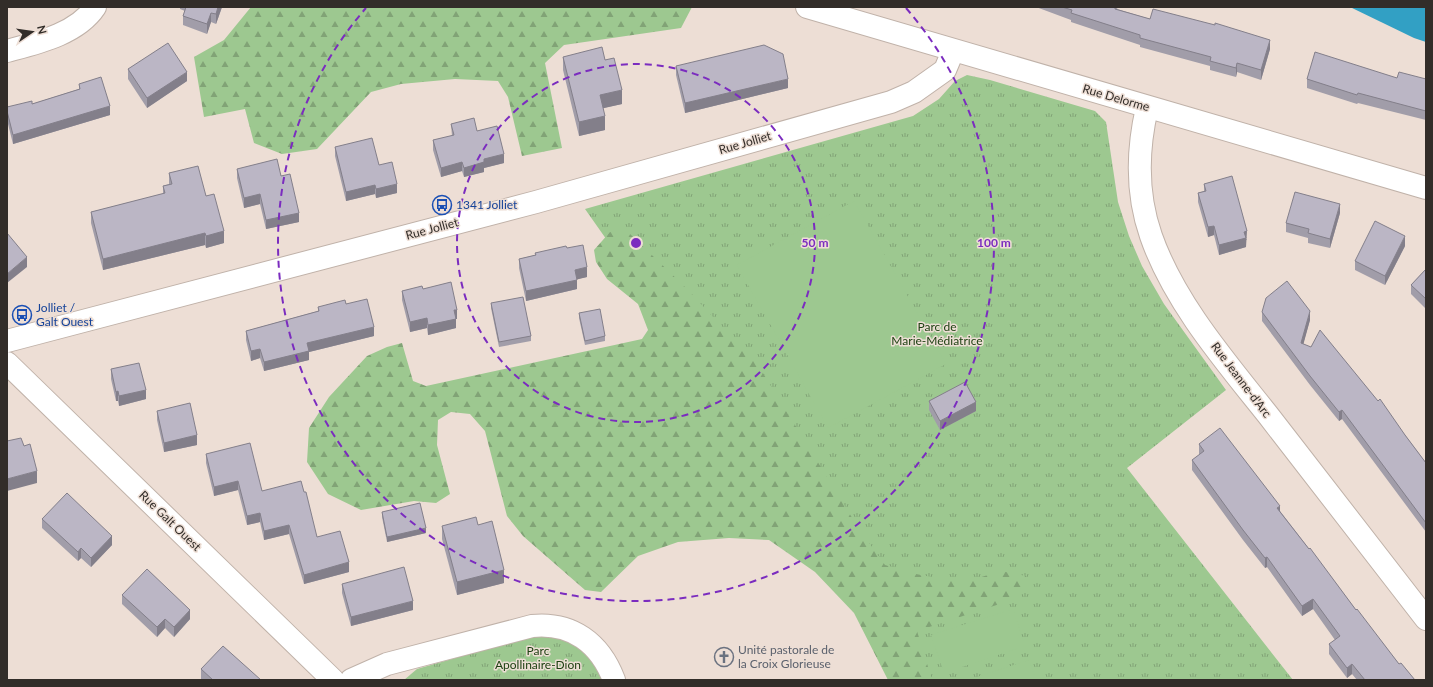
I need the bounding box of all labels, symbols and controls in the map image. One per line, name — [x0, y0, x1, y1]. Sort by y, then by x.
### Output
north arrow — [12, 12, 52, 52]
text: N — [35, 24, 50, 35]
street label: Rue Delorme — [1081, 81, 1151, 114]
street label: Rue Jolliet — [717, 128, 773, 157]
bus stop icon: 1341 Jolliet — [431, 194, 453, 216]
place label: 1341 Jolliet — [456, 197, 518, 212]
street label: Rue Jolliet — [404, 214, 460, 243]
text: 50 m — [802, 235, 828, 250]
text: 100 m — [977, 235, 1011, 250]
centre of rings — [629, 236, 643, 250]
place label: Jolliet / Galt Ouest — [36, 300, 94, 329]
bus stop icon: Jolliet / Galt Ouest — [11, 304, 33, 326]
park label: Parc de Marie-Médiatrice — [891, 319, 983, 348]
street label: Rue Jeanne-d'Arc — [1208, 339, 1275, 421]
street label: Rue Galt Ouest — [136, 487, 205, 554]
place label: Unité pastorale de la Croix Glorieuse — [738, 642, 834, 671]
park label: Parc Apollinaire-Dion — [495, 643, 581, 672]
church icon: Unité pastorale de la Croix Glorieuse — [713, 646, 735, 668]

